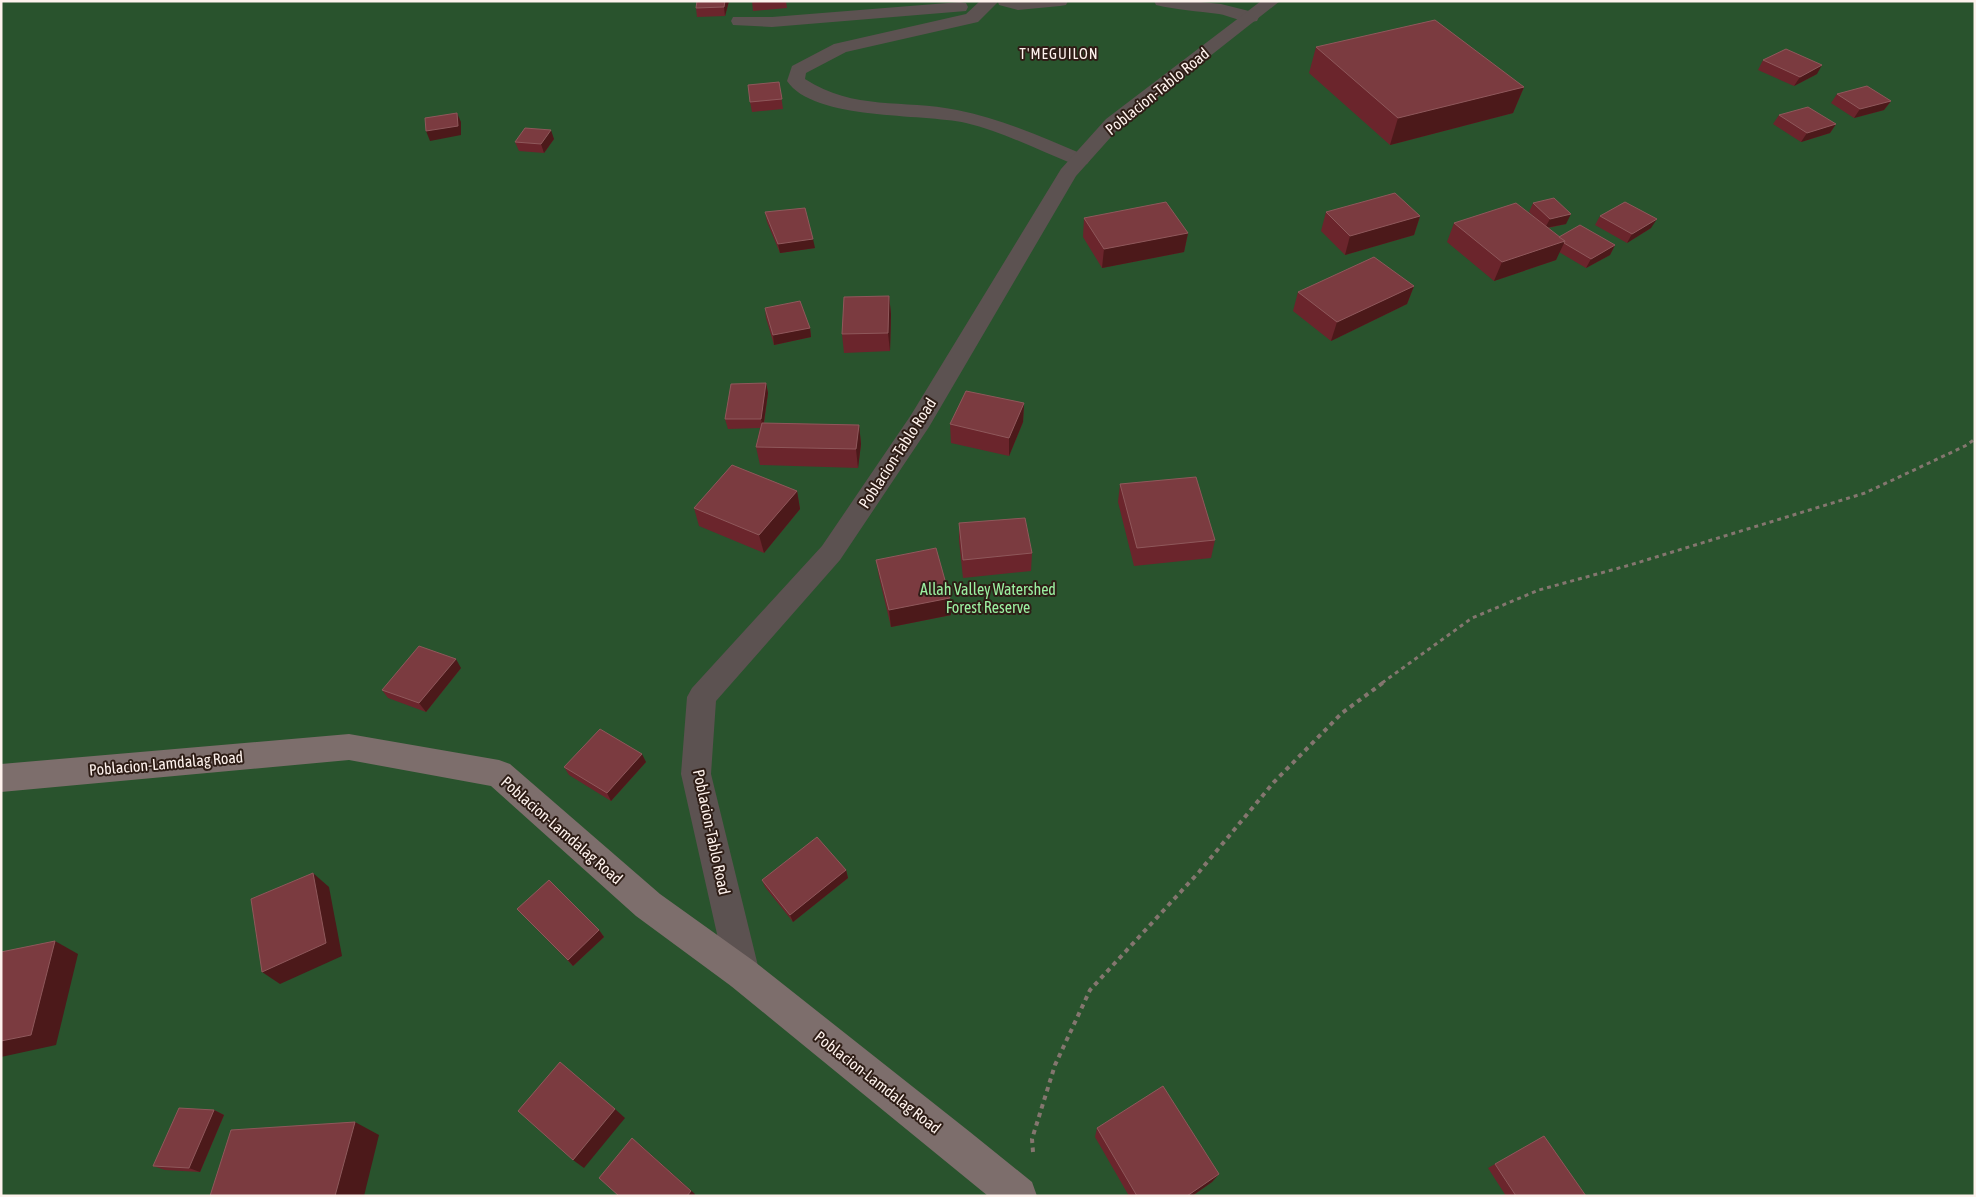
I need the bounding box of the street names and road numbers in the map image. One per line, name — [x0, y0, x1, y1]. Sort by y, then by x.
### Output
street label: Poblacion-Tablo Road — [1102, 44, 1212, 138]
street label: Poblacion-Tablo Road — [855, 395, 939, 511]
street label: Poblacion-Lamdalag Road — [88, 747, 244, 780]
street label: Poblacion-Tablo Road — [690, 768, 734, 896]
street label: Poblacion-Lamdalag Road — [497, 772, 626, 888]
street label: Poblacion-Lamdalag Road — [811, 1027, 945, 1138]

